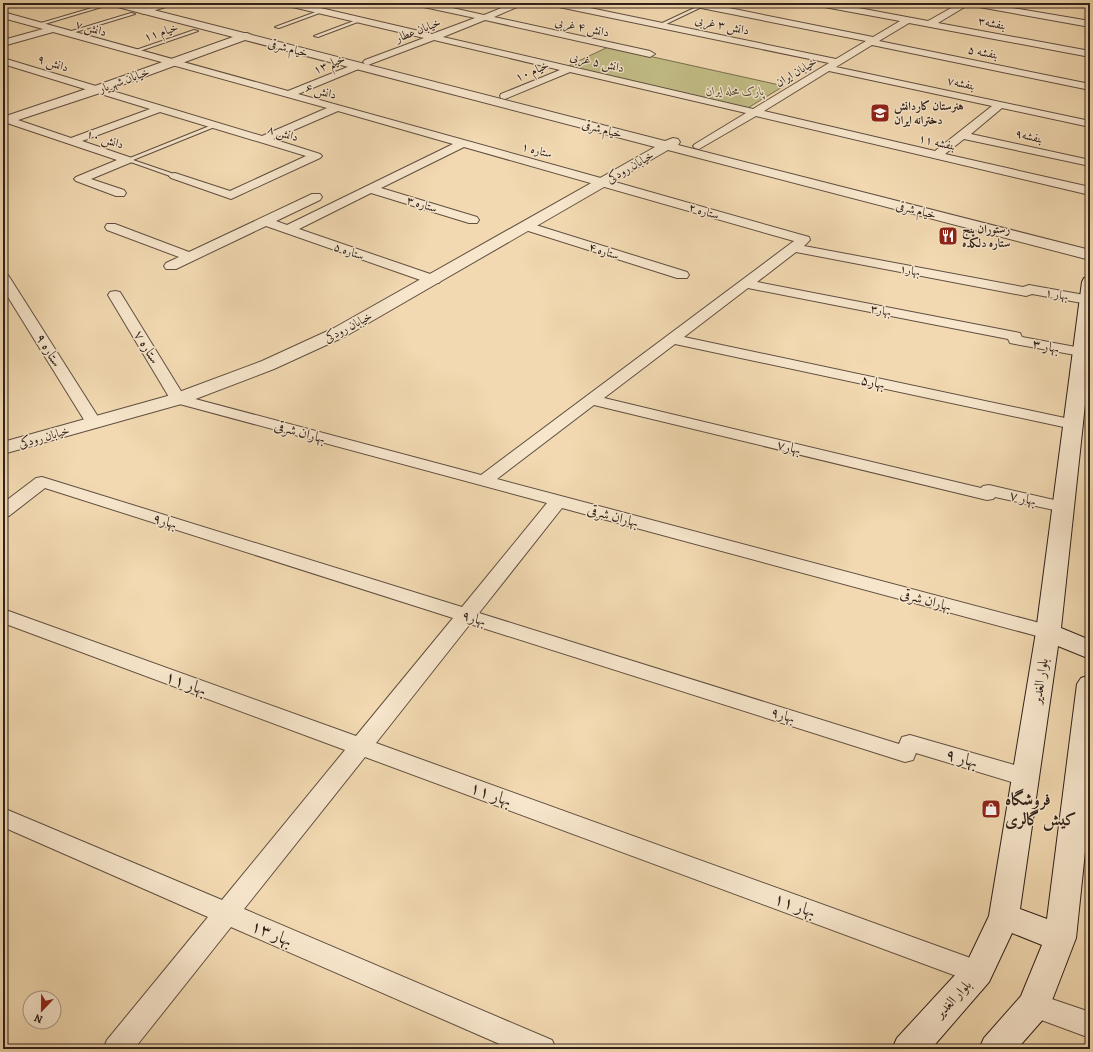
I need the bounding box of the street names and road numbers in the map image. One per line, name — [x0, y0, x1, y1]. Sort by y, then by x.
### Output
street label: دانش ۳ غربی — [693, 11, 751, 40]
street label: بنفشه۳ — [977, 12, 1007, 34]
street label: دانش ۴ غربی — [553, 13, 611, 42]
street label: خیابان عطار — [392, 14, 443, 46]
street label: دانش ۷ — [73, 16, 108, 41]
street label: خیام ۱۱ — [142, 19, 181, 48]
street label: خیام شرقی — [266, 35, 310, 64]
street label: بنفشه ۵ — [967, 41, 999, 63]
street label: دانش ۵ غربی — [568, 48, 626, 77]
street label: خیلم ۱۳ — [311, 50, 349, 81]
street label: دانش ۹ — [35, 51, 70, 76]
street label: خیابان ایران — [772, 53, 820, 91]
street label: خیام ۱۰ — [513, 57, 553, 88]
street label: خیابان شهریار — [95, 63, 152, 97]
street label: بنفشه۷ — [946, 72, 976, 94]
street label: دانش ۶ — [303, 79, 338, 104]
street label: خیام شرقی — [580, 116, 624, 145]
street label: دانش ۸ — [265, 121, 300, 146]
street label: دانش ۱۰ — [84, 125, 126, 154]
street label: بنفشه۹ — [1014, 125, 1044, 147]
street label: بنفشه ۱۱ — [917, 130, 957, 154]
street label: ستاره ۱ — [520, 138, 554, 162]
street label: خیابان رودکی — [603, 147, 657, 187]
street label: ستاره ۳ — [405, 192, 439, 216]
street label: خیام شرقی — [894, 197, 938, 226]
street label: ستاره ۲ — [687, 199, 721, 223]
street label: ستاره ۵ — [332, 238, 366, 264]
street label: ستاره ۴ — [587, 239, 621, 263]
street label: بهار۱ — [898, 260, 922, 280]
street label: بهار ۱ — [1044, 284, 1070, 304]
street label: بهار۳ — [869, 300, 893, 320]
street label: خیابان رودکی — [321, 308, 375, 346]
street label: ستاره ۷ — [129, 327, 165, 367]
street label: ستاره ۹ — [31, 330, 67, 370]
street label: بهار ۳ — [1031, 334, 1061, 358]
street label: بهار۵ — [859, 370, 887, 394]
street label: بهاران شرقی — [272, 416, 328, 448]
street label: خیابان رودکی — [17, 422, 71, 452]
street label: بهار۷ — [775, 435, 803, 459]
street label: بهار ۷ — [1008, 486, 1038, 510]
street label: بهاران شرقی — [585, 500, 641, 532]
street label: بهار۹ — [151, 508, 179, 534]
street label: بهاران شرقی — [898, 584, 954, 616]
street label: بهار۹ — [460, 605, 488, 631]
street label: بلوار الغدیر — [1027, 656, 1053, 707]
street label: بهار ۱۱ — [162, 665, 210, 701]
street label: بهار۹ — [769, 702, 797, 728]
street label: بهار ۹ — [943, 742, 981, 774]
street label: بهار ۱۱ — [467, 776, 515, 812]
street label: بهار ۱۱ — [771, 887, 819, 923]
street label: بهار ۱۳ — [248, 914, 296, 952]
street label: بلوار الغدیر — [929, 975, 976, 1024]

